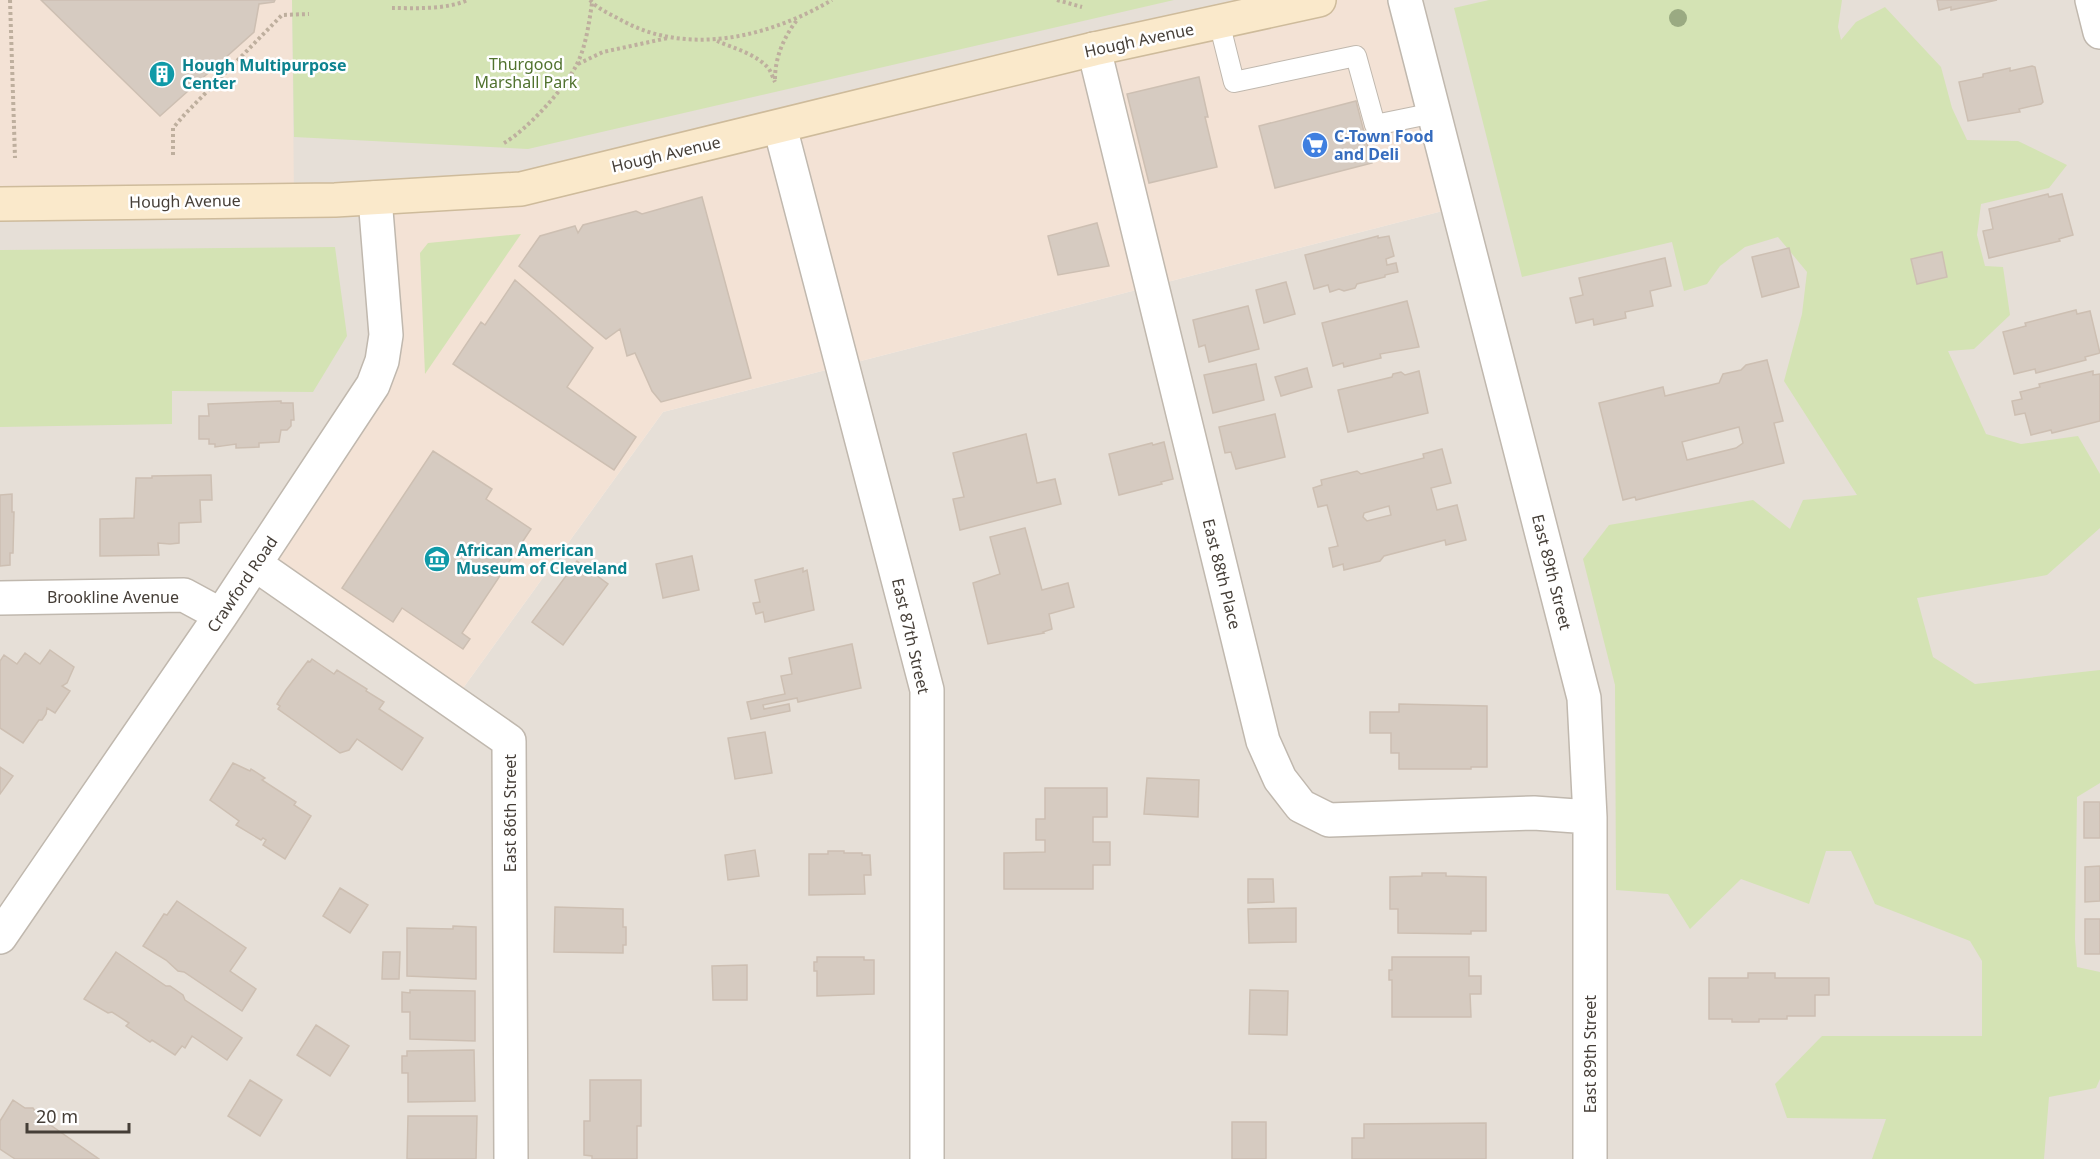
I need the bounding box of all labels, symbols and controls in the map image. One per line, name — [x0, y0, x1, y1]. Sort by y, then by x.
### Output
street label: Hough Avenue — [1082, 18, 1196, 62]
park label: Thurgood Marshall Park — [475, 53, 578, 93]
place label: Hough Multipurpose Center — [182, 54, 347, 94]
building icon: Hough Multipurpose Center — [147, 59, 177, 89]
place label: C-Town Food and Deli — [1334, 125, 1434, 165]
supermarket icon: C-Town Food and Deli — [1300, 130, 1330, 160]
street label: Hough Avenue — [609, 131, 723, 177]
street label: Hough Avenue — [129, 189, 241, 213]
street label: East 89th Street — [1527, 512, 1577, 632]
street label: East 88th Place — [1198, 516, 1246, 632]
street label: Crawford Road — [202, 531, 282, 637]
place label: African American Museum of Cleveland — [456, 539, 627, 579]
museum icon: African American Museum of Cleveland — [422, 544, 452, 574]
street label: East 87th Street — [887, 576, 935, 696]
street label: Brookline Avenue — [47, 586, 179, 608]
street label: East 86th Street — [499, 754, 521, 872]
street label: East 89th Street — [1579, 995, 1601, 1113]
scale bar — [27, 1096, 129, 1134]
text: 20 m — [36, 1104, 78, 1128]

